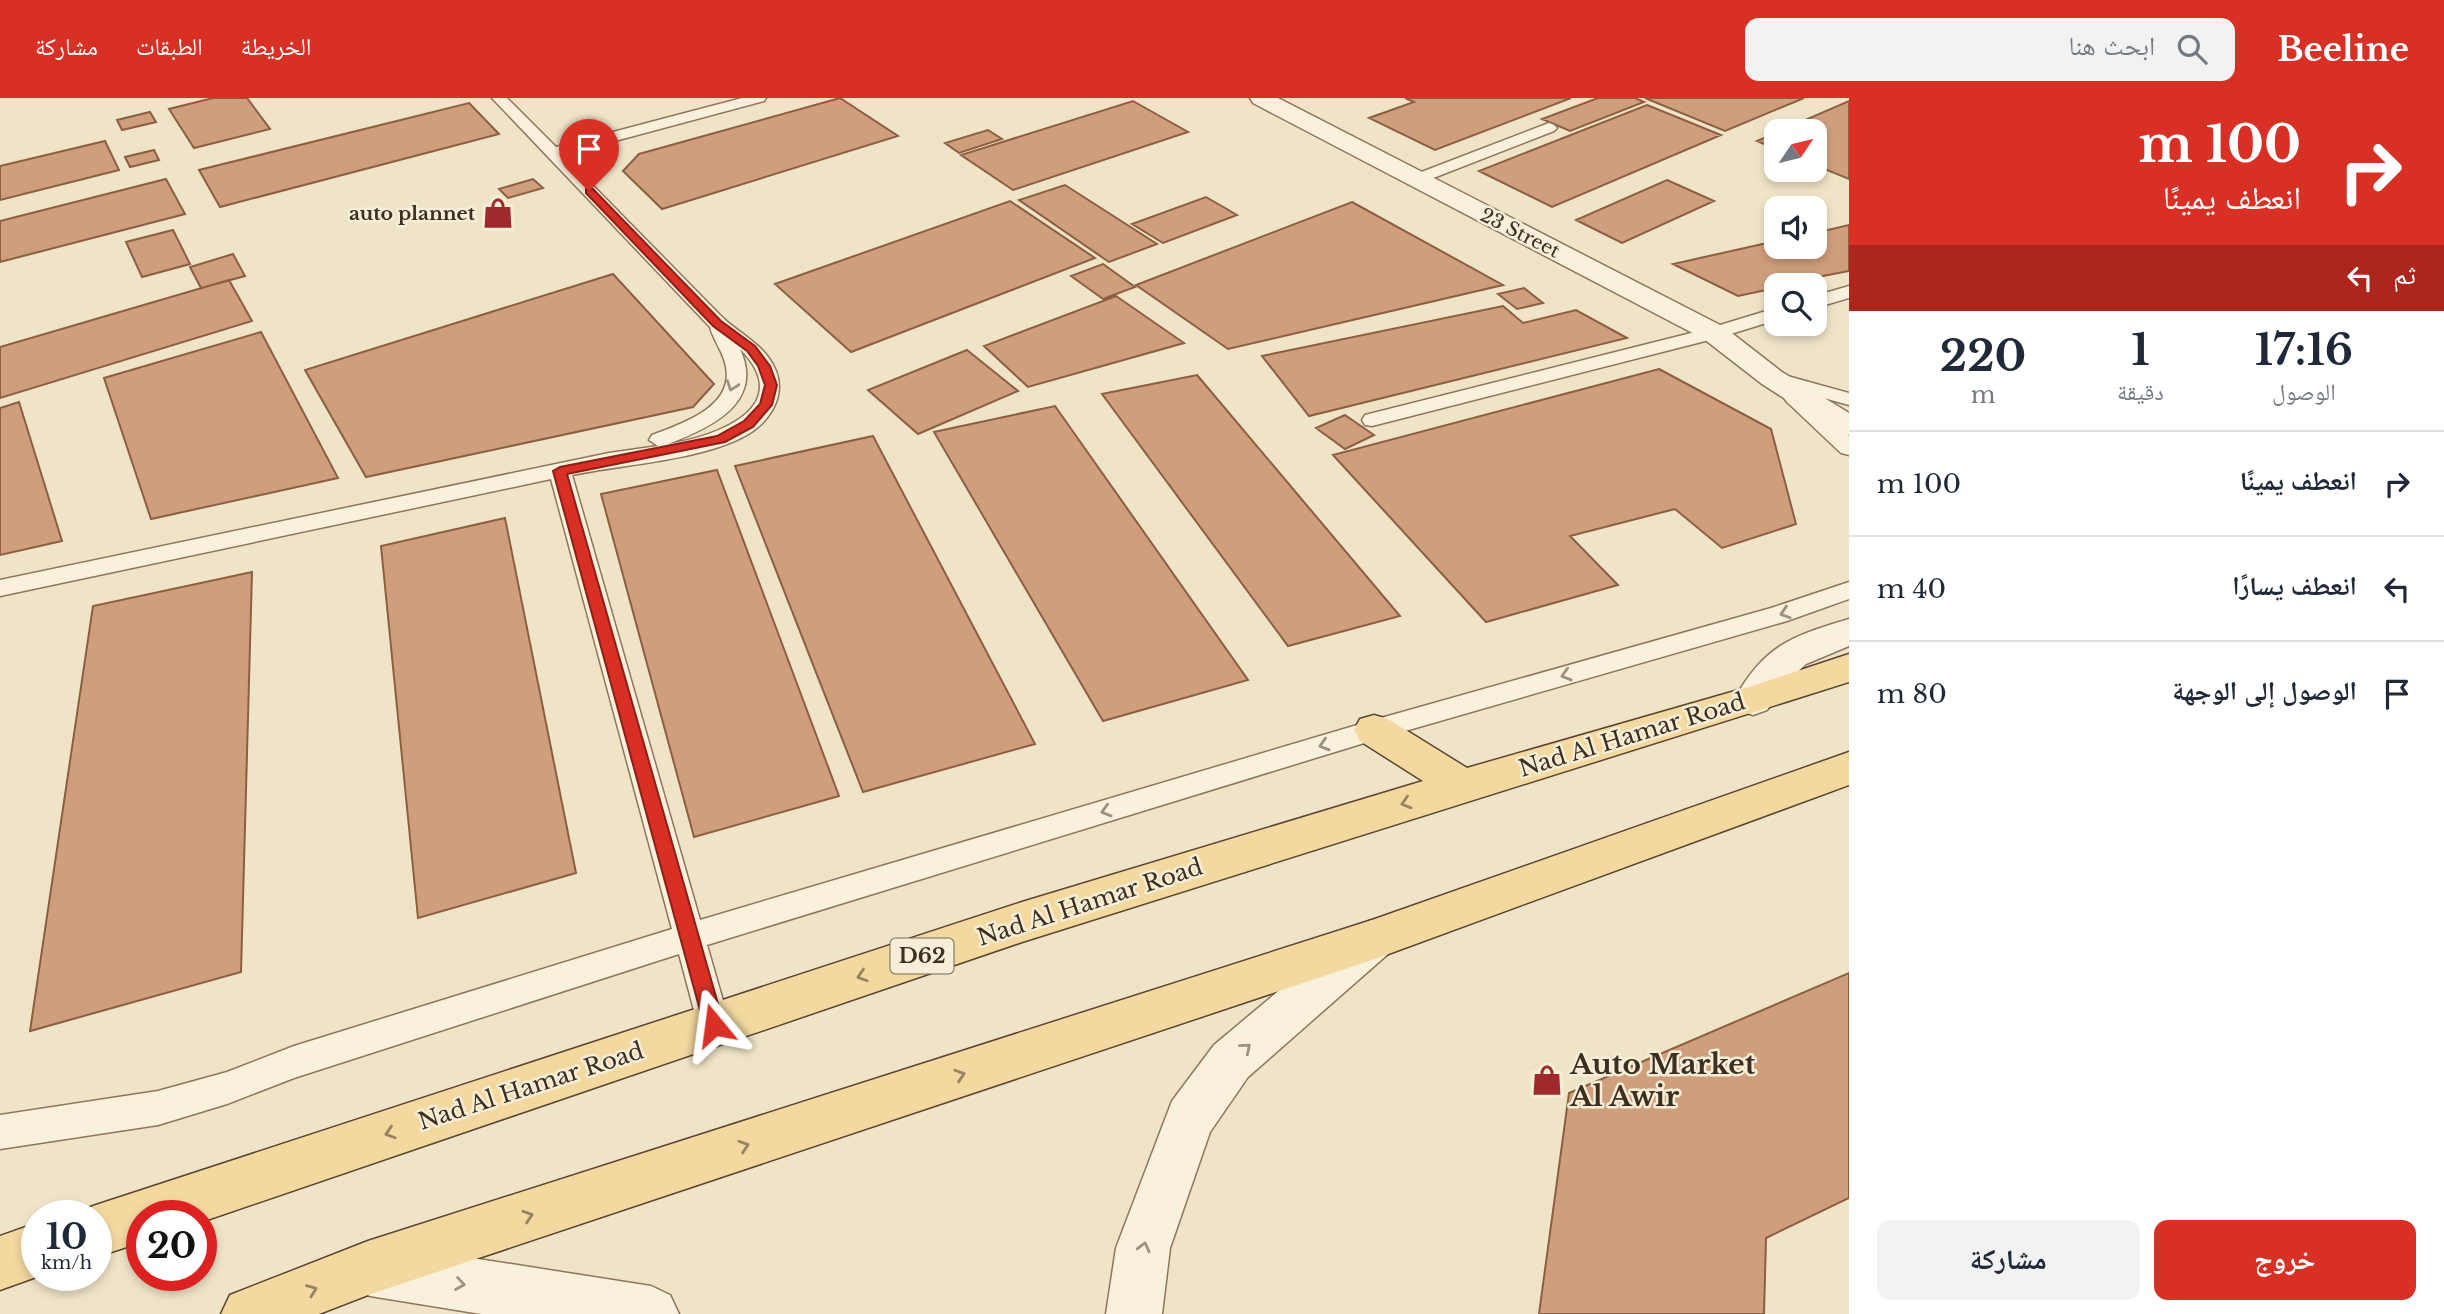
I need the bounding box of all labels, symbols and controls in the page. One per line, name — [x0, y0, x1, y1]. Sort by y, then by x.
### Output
search box — [1745, 18, 2235, 81]
text: Beeline — [2277, 29, 2409, 70]
text: ابحث هنا — [2068, 30, 2155, 62]
icon: search — [2173, 30, 2211, 68]
text: مشاركة — [35, 32, 98, 61]
text: الطبقات — [136, 32, 203, 61]
text: الخريطة — [241, 32, 311, 61]
text: 100 m — [2138, 114, 2301, 175]
pin — [559, 119, 619, 191]
north arrow — [1764, 119, 1827, 182]
map controls — [1764, 119, 1827, 336]
icon: right — [2325, 126, 2416, 217]
icon: arrive — [570, 130, 608, 168]
text: انعطف يمينًا — [2163, 178, 2301, 218]
shop icon: auto plannet — [481, 196, 515, 230]
button: sound — [1764, 196, 1827, 259]
place label: auto plannet — [349, 202, 476, 225]
street label: 23 Street — [1476, 203, 1564, 263]
icon: left — [2341, 259, 2379, 297]
text: ثم — [2393, 259, 2416, 291]
button: search — [1764, 273, 1827, 336]
text: 1 — [2131, 324, 2150, 376]
text: 17:16 — [2255, 324, 2353, 376]
text: 220 — [1940, 330, 2026, 382]
text: دقيقة — [2117, 378, 2164, 406]
text: الوصول — [2272, 378, 2336, 406]
one-way arrow — [726, 379, 740, 392]
text: m — [1971, 381, 1995, 409]
text: انعطف يمينًا — [2240, 465, 2357, 497]
icon: right — [2378, 465, 2416, 503]
text: 100 m — [1877, 468, 1961, 500]
text: انعطف يسارًا — [2232, 570, 2357, 602]
icon: left — [2378, 570, 2416, 608]
text: 40 m — [1877, 573, 1946, 605]
one-way arrow — [1779, 604, 1791, 619]
one-way arrow — [1560, 667, 1572, 682]
text: الوصول إلى الوجهة — [2172, 675, 2357, 707]
icon: arrive — [2378, 675, 2416, 713]
text: 80 m — [1877, 678, 1947, 710]
street label: Nad Al Hamar Road — [1515, 687, 1749, 783]
one-way arrow — [1318, 737, 1330, 752]
one-way arrow — [1400, 795, 1412, 810]
one-way arrow — [1101, 803, 1113, 817]
street label: Nad Al Hamar Road — [974, 852, 1206, 952]
road number: D62 — [890, 938, 954, 974]
one-way arrow — [856, 968, 868, 982]
position arrow — [677, 988, 751, 1062]
street label: Nad Al Hamar Road — [415, 1036, 647, 1136]
one-way arrow — [1239, 1043, 1251, 1056]
place label: Auto Market Al Awir — [1569, 1047, 1756, 1114]
shop icon: Auto Market Al Awir — [1530, 1063, 1564, 1097]
one-way arrow — [954, 1069, 966, 1083]
one-way arrow — [385, 1125, 397, 1139]
one-way arrow — [738, 1139, 750, 1154]
speed limit sign: 20 — [126, 1200, 217, 1291]
one-way arrow — [521, 1210, 533, 1224]
text: 10 — [46, 1215, 87, 1258]
button: مشاركة — [1877, 1220, 2140, 1300]
button: خروج — [2154, 1220, 2416, 1300]
one-way arrow — [1136, 1241, 1150, 1253]
text: km/h — [41, 1252, 92, 1274]
one-way arrow — [454, 1276, 466, 1291]
one-way arrow — [306, 1284, 318, 1298]

